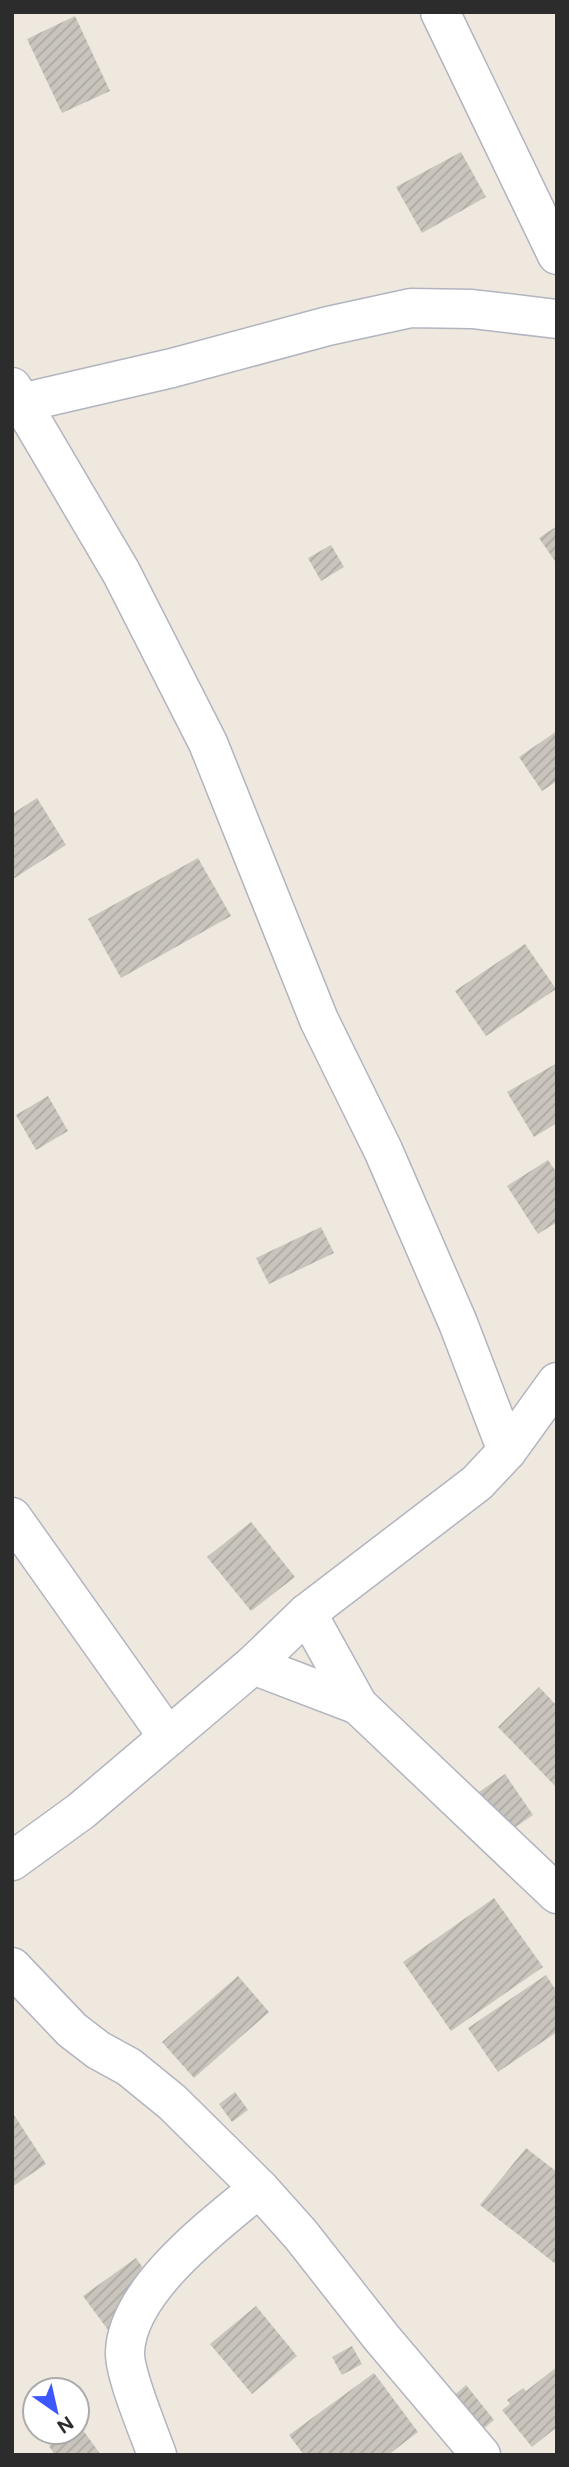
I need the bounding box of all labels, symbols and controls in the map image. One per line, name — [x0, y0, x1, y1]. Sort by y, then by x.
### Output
north arrow — [21, 2376, 91, 2446]
text: N — [53, 2411, 78, 2438]

